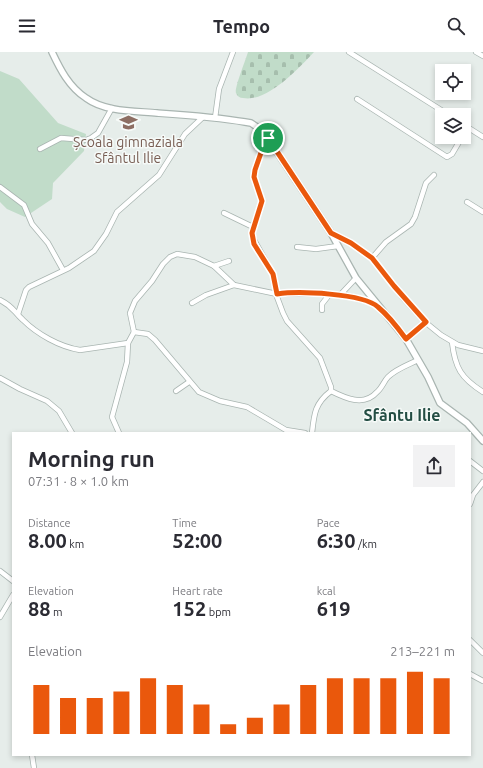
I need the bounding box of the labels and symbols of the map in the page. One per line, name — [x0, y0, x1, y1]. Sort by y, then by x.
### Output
school or university icon: Școala gimnaziala Sfântul Ilie — [118, 112, 138, 132]
pin — [251, 121, 285, 155]
place label: Școala gimnaziala Sfântul Ilie — [73, 134, 183, 166]
district label: Sfântu Ilie — [363, 406, 441, 424]

